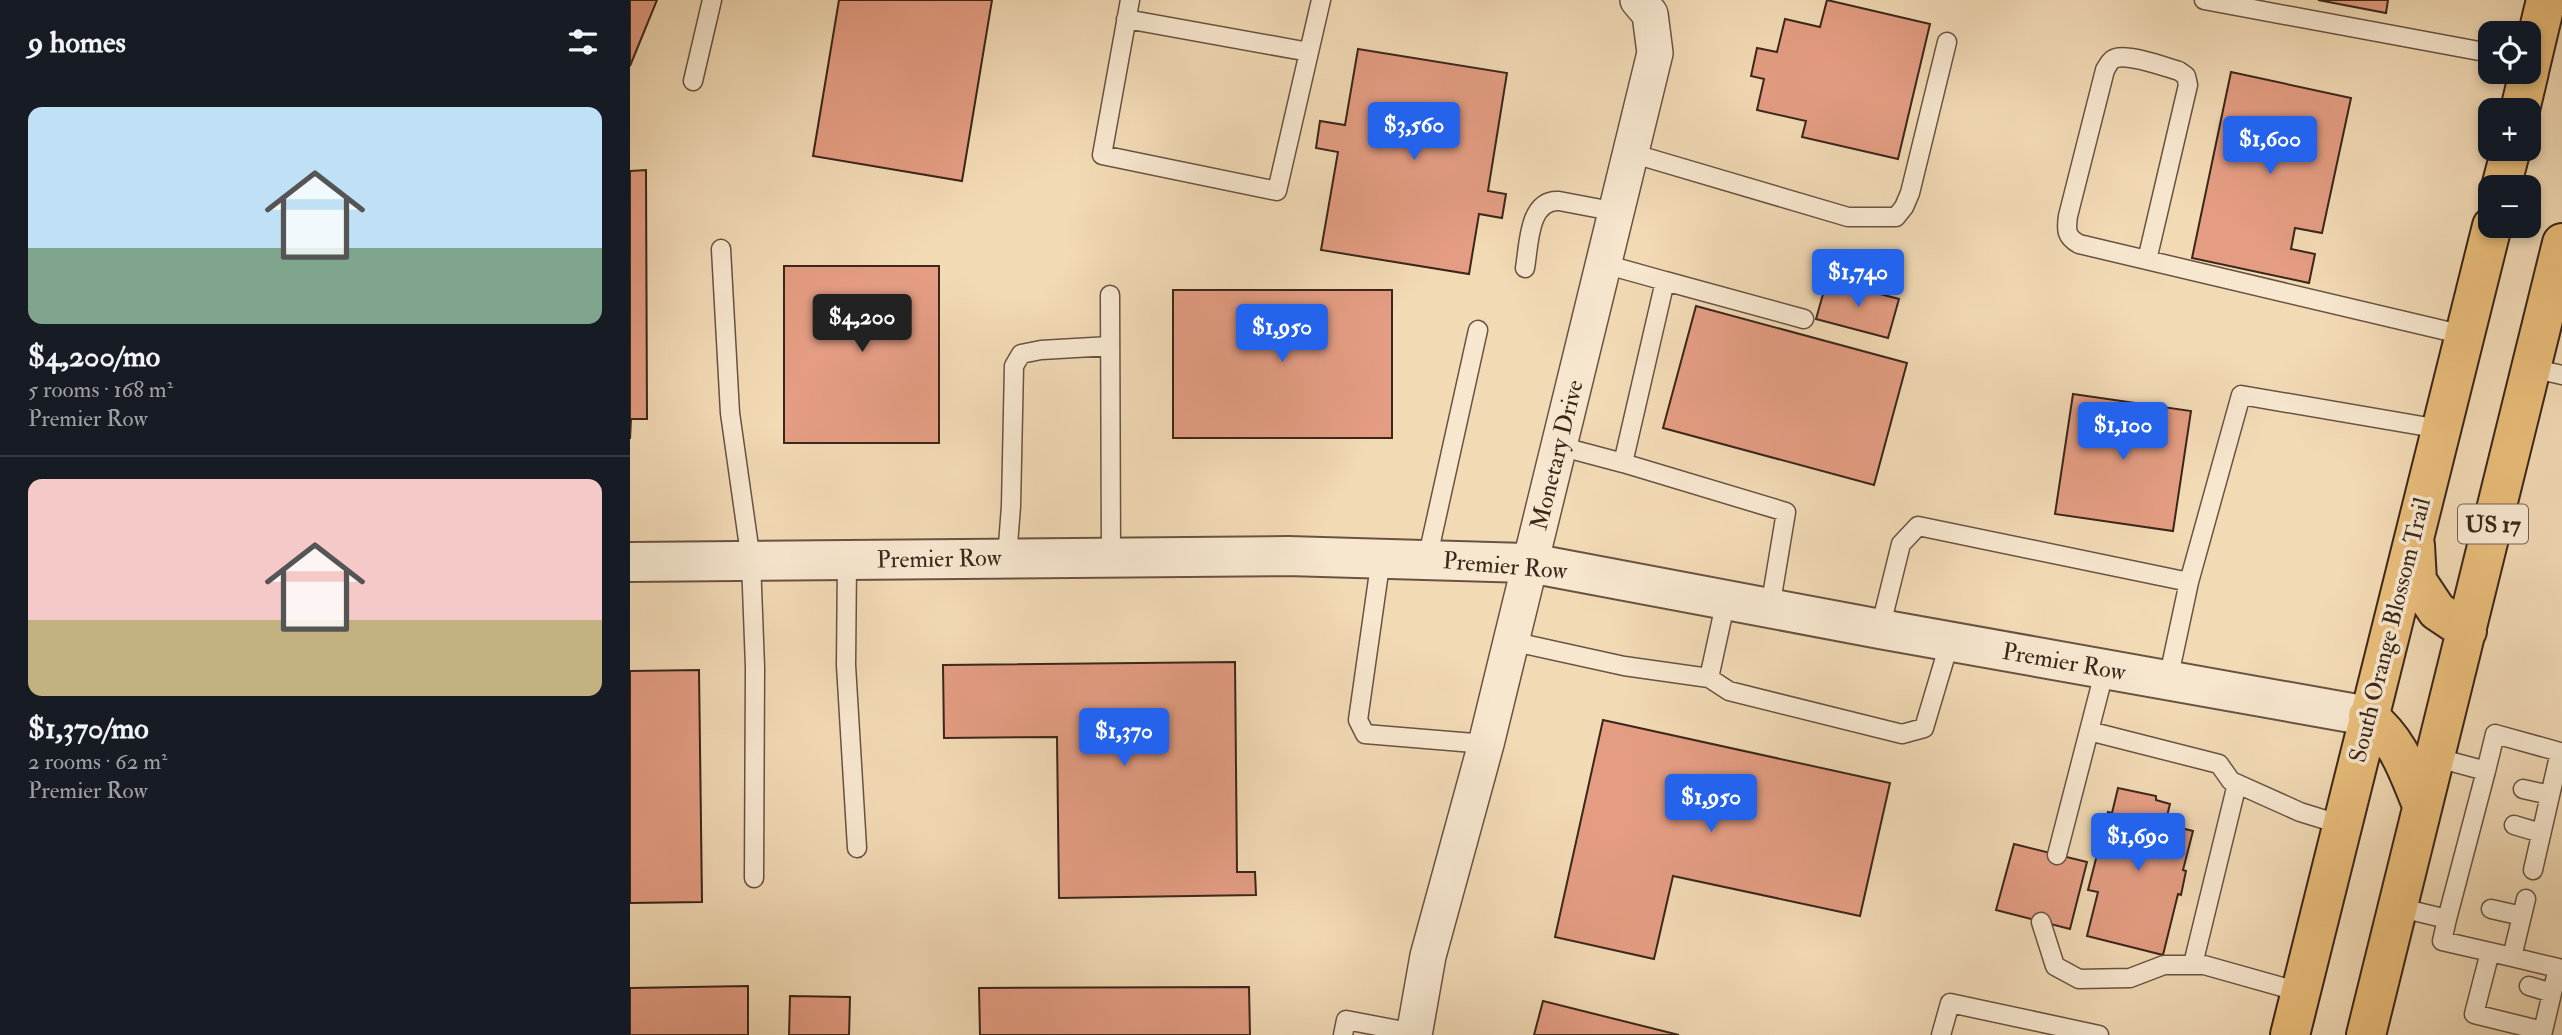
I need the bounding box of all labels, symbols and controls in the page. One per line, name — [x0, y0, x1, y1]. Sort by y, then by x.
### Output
map controls — [2478, 21, 2541, 238]
button: locate — [2478, 21, 2541, 84]
icon: filters — [564, 23, 602, 61]
text: 9 homes — [28, 24, 126, 61]
button: + — [2478, 98, 2541, 161]
pin: $3,560 — [1357, 102, 1471, 162]
text: $3,560 — [1384, 110, 1444, 139]
pin: $1,600 — [2213, 116, 2327, 176]
text: $1,600 — [2239, 124, 2301, 153]
icon: home — [252, 152, 378, 278]
button: − — [2478, 175, 2541, 238]
pin: $1,740 — [1801, 250, 1915, 309]
text: $1,740 — [1828, 257, 1888, 286]
pin: $4,200 — [805, 294, 919, 354]
text: $4,200 — [829, 302, 895, 331]
pin: $1,950 — [1225, 304, 1339, 364]
text: $1,950 — [1252, 312, 1312, 341]
text: $4,200/mo — [28, 338, 160, 375]
text: 5 rooms · 168 m² — [28, 375, 173, 404]
street label: Monetary Drive — [1523, 377, 1591, 533]
pin: $1,100 — [2066, 402, 2180, 462]
text: Premier Row — [28, 404, 148, 433]
text: $1,100 — [2094, 410, 2152, 439]
street label: South Orange Blossom Trail — [2342, 494, 2438, 766]
road number: US 17 — [2458, 504, 2528, 544]
icon: home — [252, 524, 378, 650]
street label: Premier Row — [876, 542, 1003, 576]
street label: Premier Row — [1441, 545, 1570, 587]
street label: Premier Row — [2000, 636, 2129, 688]
pin: $1,370 — [1067, 708, 1181, 768]
text: $1,370/mo — [28, 710, 149, 747]
text: $1,370 — [1095, 716, 1153, 745]
text: 2 rooms · 62 m² — [28, 747, 167, 776]
pin: $1,950 — [1654, 774, 1768, 834]
text: Premier Row — [28, 776, 148, 805]
text: $1,950 — [1681, 782, 1741, 811]
pin: $1,690 — [2081, 814, 2195, 873]
text: $1,690 — [2107, 821, 2169, 850]

